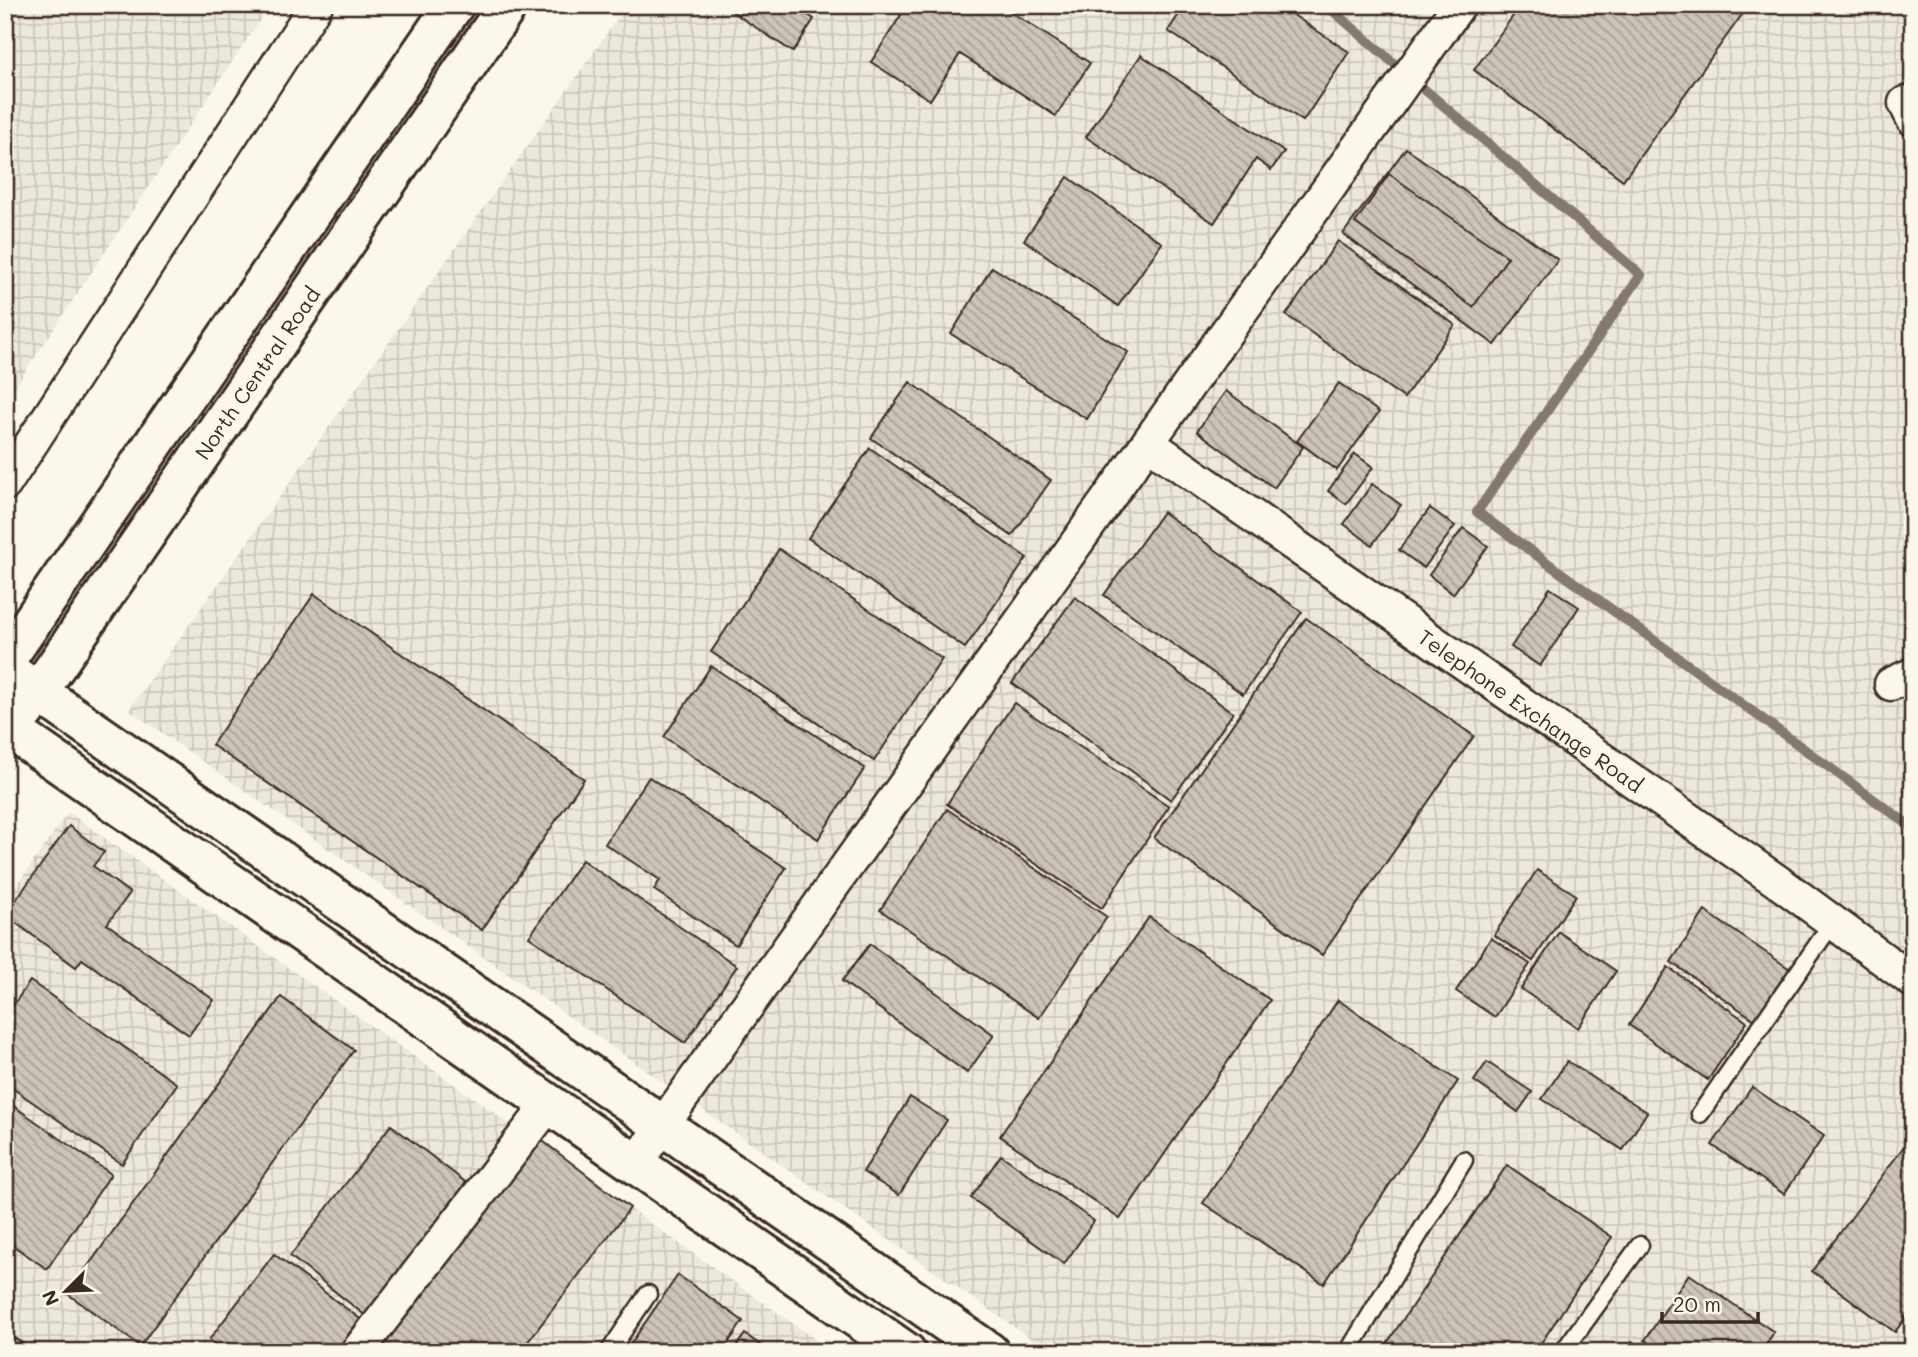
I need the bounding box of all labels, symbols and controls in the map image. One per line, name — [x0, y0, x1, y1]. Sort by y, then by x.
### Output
street label: North Central Road — [188, 281, 325, 464]
street label: Telephone Exchange Road — [1414, 622, 1649, 797]
north arrow — [32, 1256, 102, 1326]
scale bar — [1662, 1280, 1759, 1324]
text: N — [36, 1286, 64, 1310]
text: 20 m — [1673, 1290, 1721, 1317]

